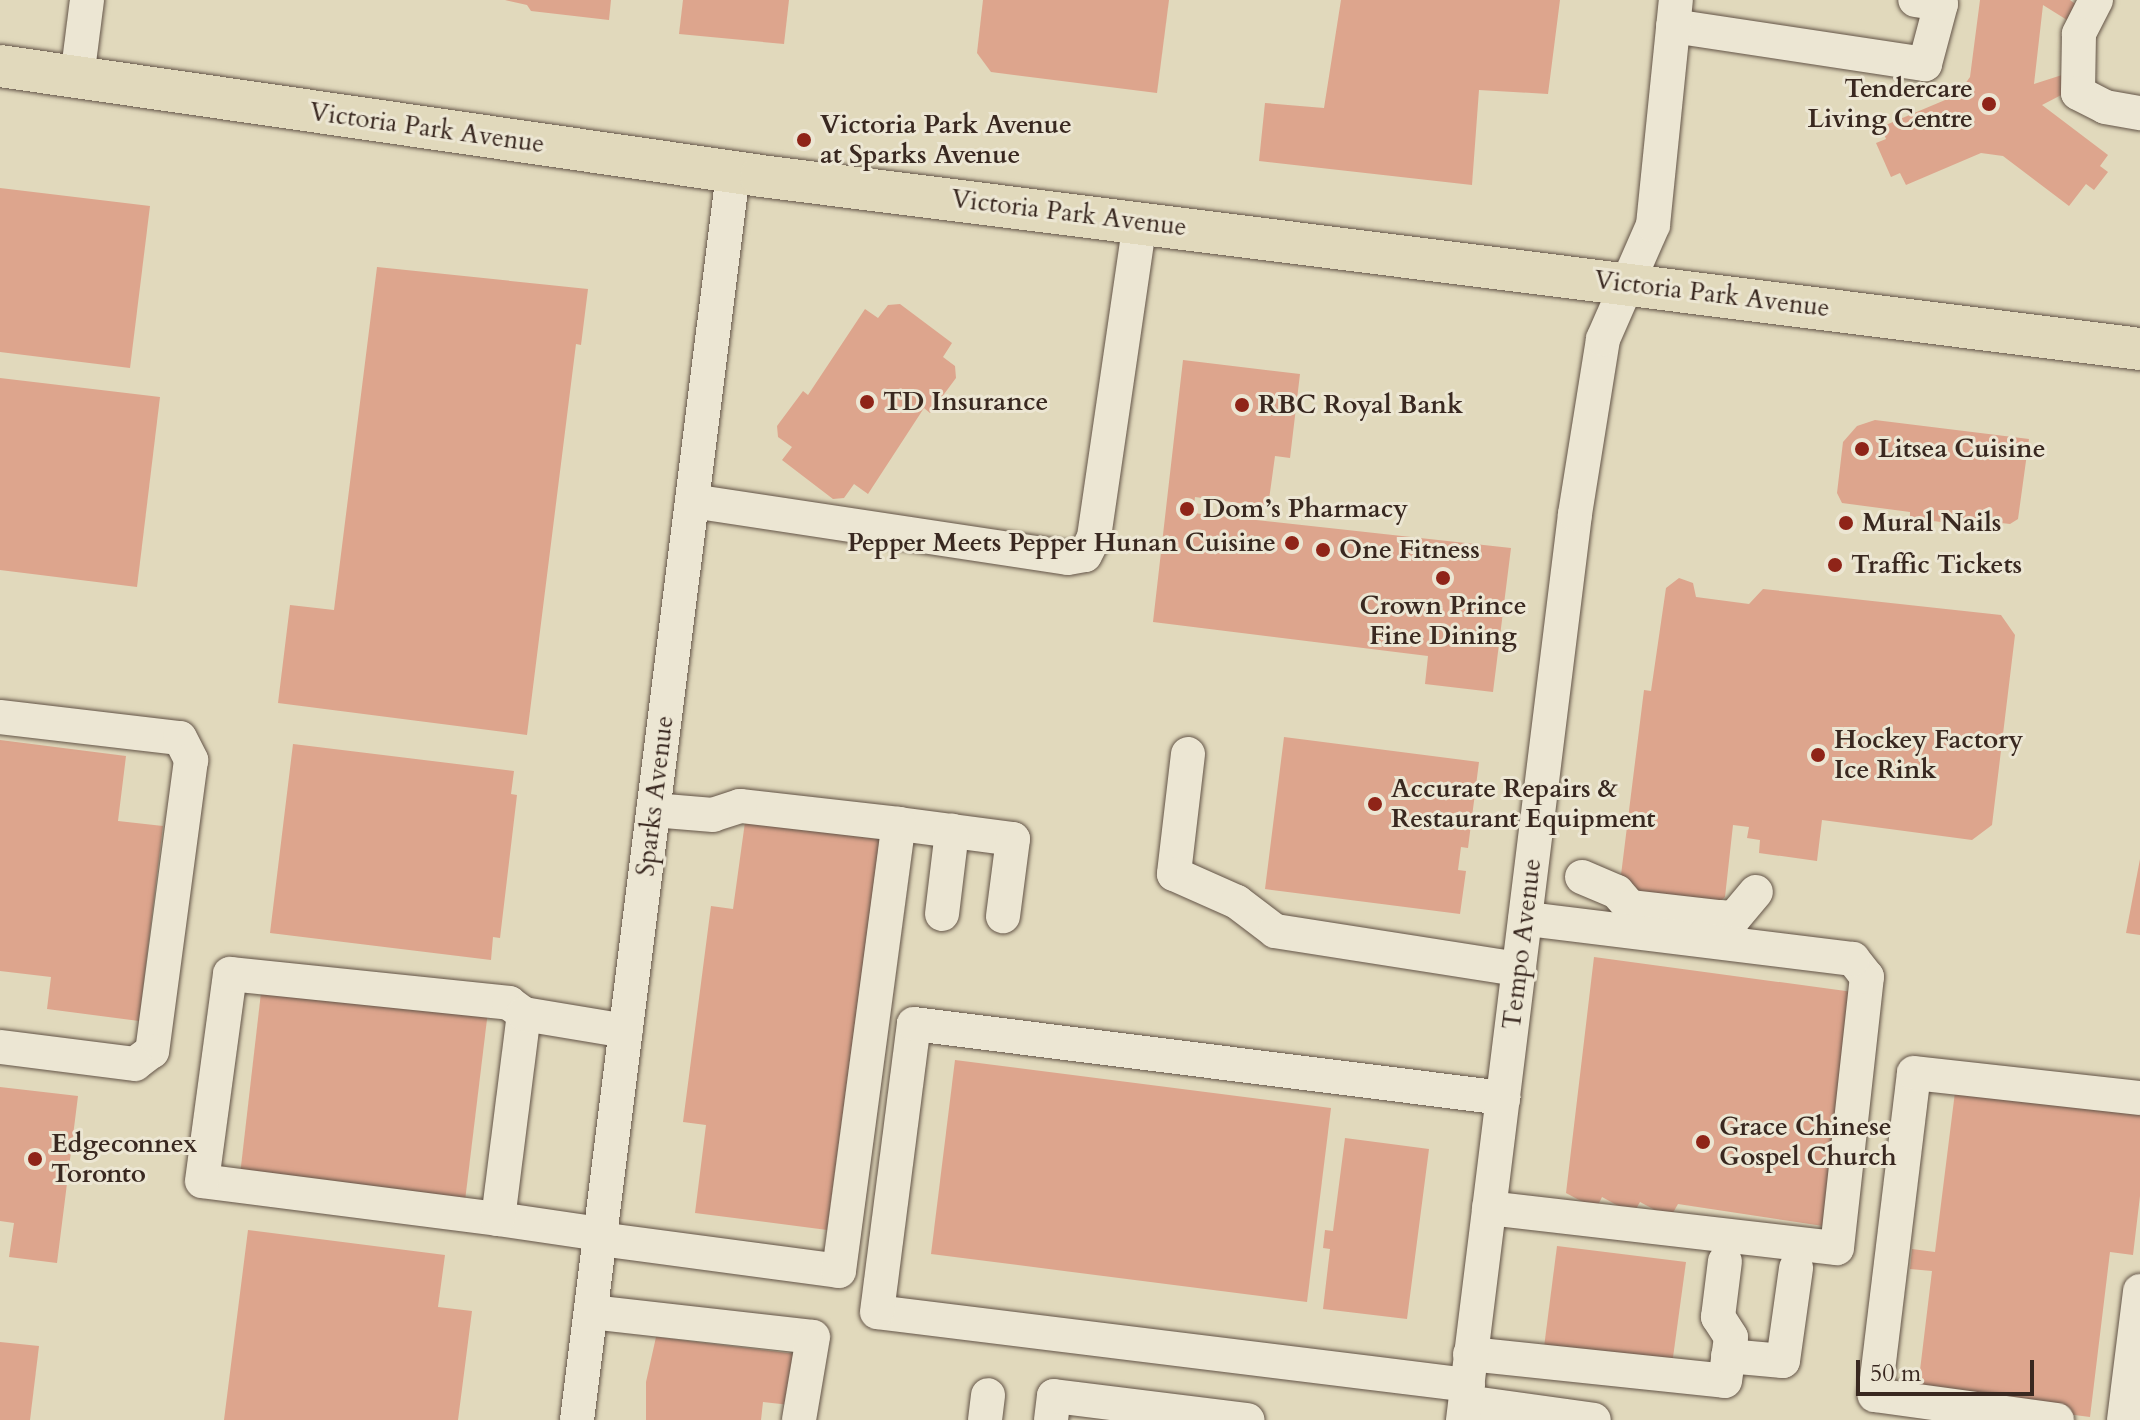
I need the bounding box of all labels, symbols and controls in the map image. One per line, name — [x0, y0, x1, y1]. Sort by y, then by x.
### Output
place label: Tendercare Living Centre — [1807, 73, 1973, 134]
marker: Tendercare Living Centre — [1980, 95, 1998, 113]
street label: Victoria Park Avenue — [308, 96, 546, 160]
place label: Victoria Park Avenue at Sparks Avenue — [820, 109, 1072, 170]
marker: Victoria Park Avenue at Sparks Avenue — [795, 131, 813, 149]
street label: Victoria Park Avenue — [950, 183, 1188, 243]
street label: Victoria Park Avenue — [1593, 264, 1831, 324]
place label: TD Insurance — [883, 386, 1048, 418]
place label: RBC Royal Bank — [1258, 389, 1463, 421]
marker: TD Insurance — [858, 393, 876, 411]
marker: RBC Royal Bank — [1233, 396, 1251, 414]
place label: Litsea Cuisine — [1878, 433, 2046, 465]
marker: Litsea Cuisine — [1853, 440, 1871, 458]
place label: Dom’s Pharmacy — [1203, 493, 1408, 525]
marker: Dom’s Pharmacy — [1178, 500, 1196, 518]
place label: Mural Nails — [1862, 507, 2001, 539]
marker: Mural Nails — [1837, 514, 1855, 532]
place label: Pepper Meets Pepper Hunan Cuisine — [847, 527, 1276, 559]
marker: Pepper Meets Pepper Hunan Cuisine — [1283, 534, 1301, 552]
place label: One Fitness — [1339, 534, 1480, 566]
marker: One Fitness — [1314, 541, 1332, 559]
place label: Traffic Tickets — [1851, 549, 2022, 581]
marker: Traffic Tickets — [1826, 556, 1844, 574]
marker: Crown Prince Fine Dining — [1434, 569, 1452, 587]
place label: Crown Prince Fine Dining — [1359, 590, 1527, 652]
street label: Sparks Avenue — [630, 714, 680, 878]
place label: Hockey Factory Ice Rink — [1834, 724, 2023, 786]
marker: Hockey Factory Ice Rink — [1809, 746, 1827, 764]
place label: Accurate Repairs & Restaurant Equipment — [1391, 773, 1655, 834]
marker: Accurate Repairs & Restaurant Equipment — [1366, 795, 1384, 813]
street label: Tempo Avenue — [1496, 857, 1548, 1031]
place label: Grace Chinese Gospel Church — [1719, 1111, 1897, 1172]
place label: Edgeconnex Toronto — [51, 1128, 197, 1190]
marker: Grace Chinese Gospel Church — [1694, 1133, 1712, 1151]
marker: Edgeconnex Toronto — [26, 1150, 44, 1168]
scale bar — [1860, 1344, 2038, 1394]
text: 50 m — [1870, 1357, 1921, 1390]

